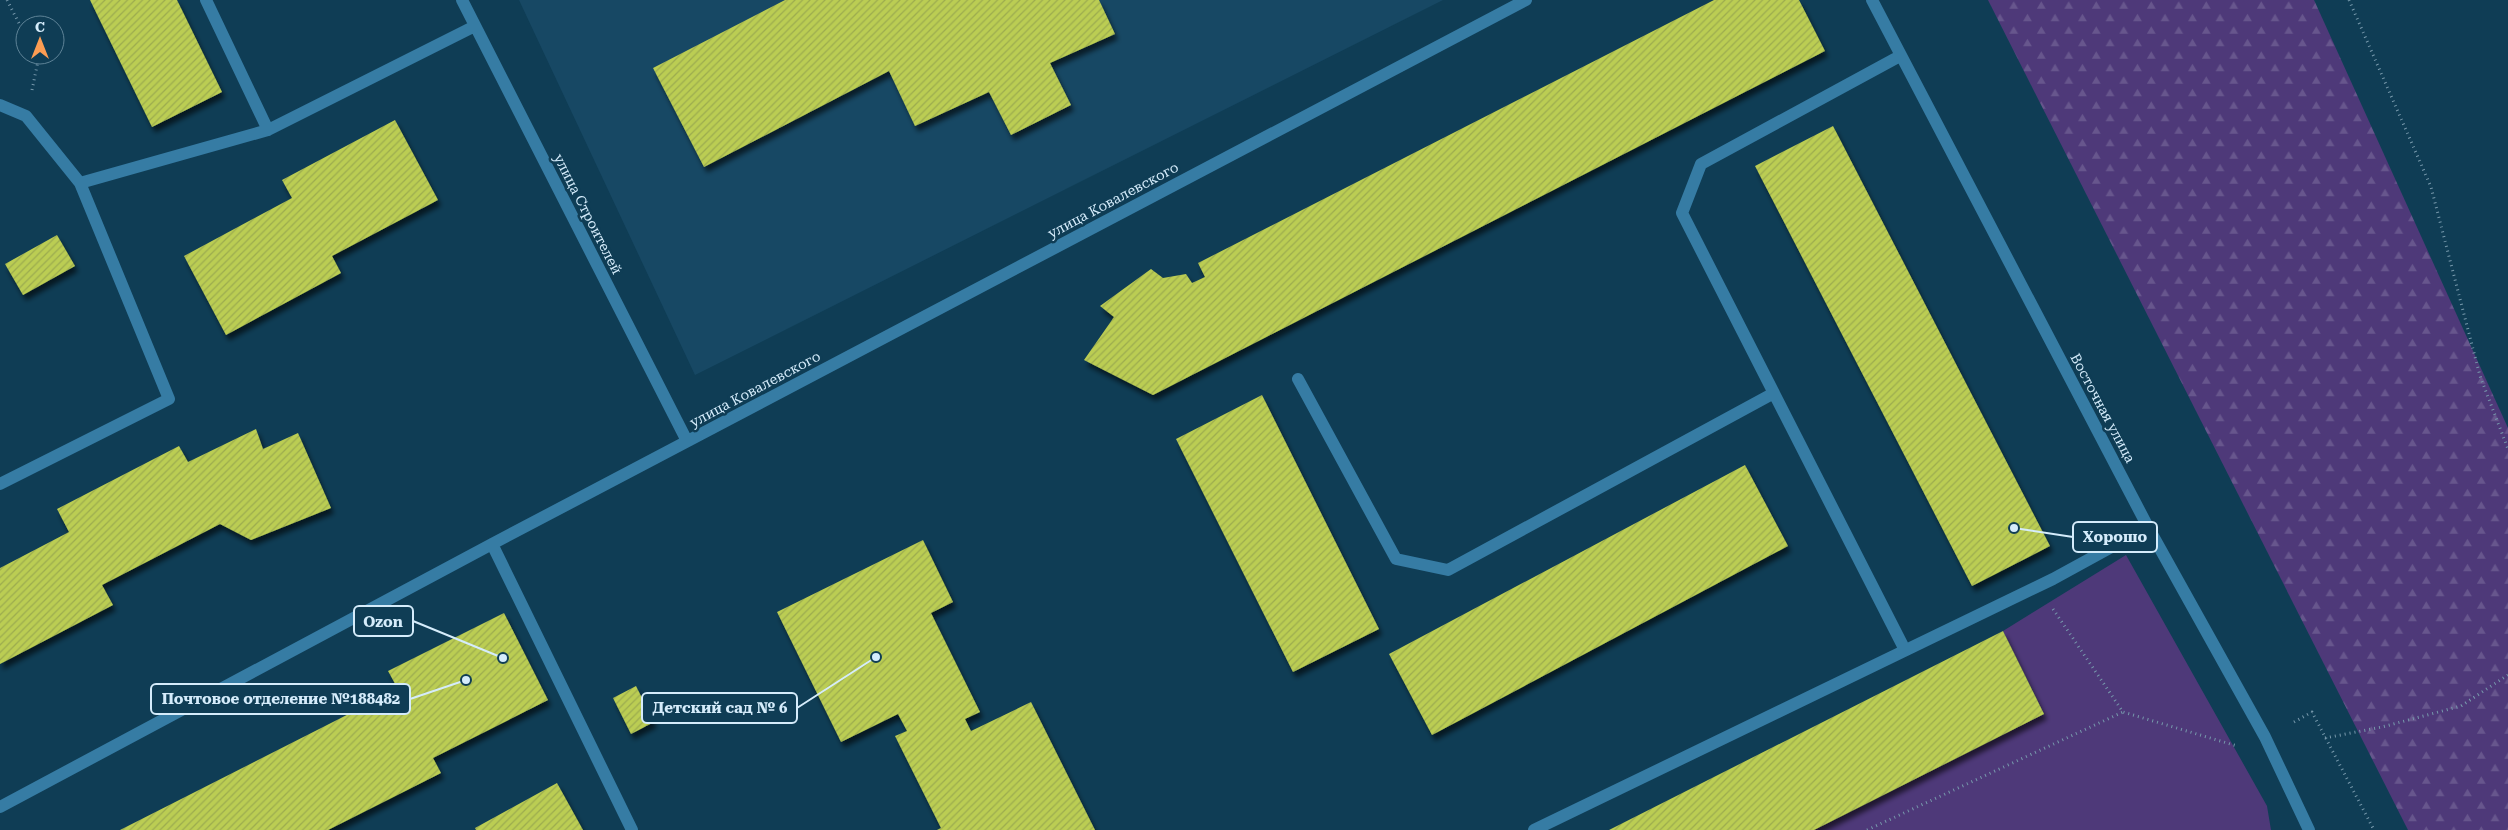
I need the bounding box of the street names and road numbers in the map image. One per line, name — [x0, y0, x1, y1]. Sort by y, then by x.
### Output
street label: улица Строителей — [551, 151, 625, 277]
street label: улица Ковалевского — [1045, 159, 1181, 241]
street label: улица Ковалевского — [687, 348, 823, 430]
street label: Восточная улица — [2067, 351, 2139, 466]

